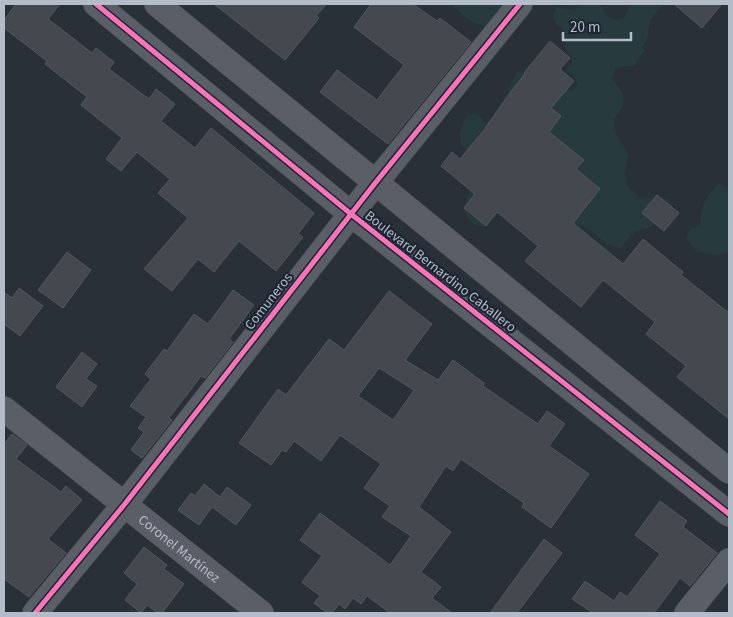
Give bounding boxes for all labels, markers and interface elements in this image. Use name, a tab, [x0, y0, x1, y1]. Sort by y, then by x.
scale bar	[563, 10, 630, 42]
text: 20 m	[570, 17, 600, 38]
street label: Boulevard Bernardino Caballero	[360, 206, 520, 337]
street label: Comuneros	[240, 269, 298, 334]
street label: Coronel Martínez	[134, 510, 224, 588]

